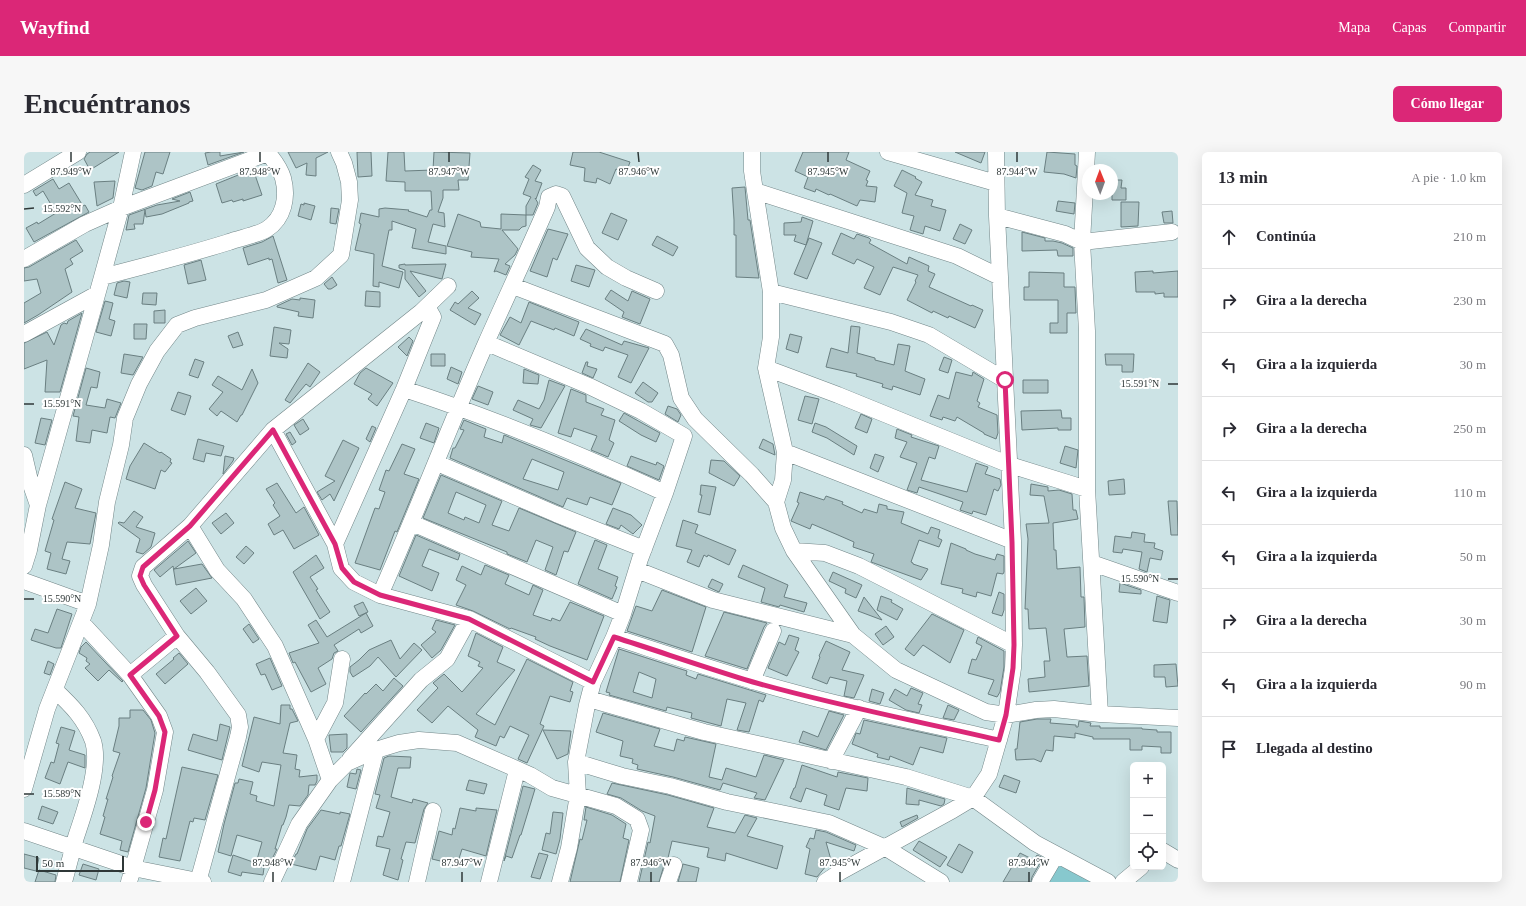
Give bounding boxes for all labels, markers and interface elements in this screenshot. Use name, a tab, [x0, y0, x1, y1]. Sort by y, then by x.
text: Wayfind	[20, 17, 90, 38]
text: Mapa	[1338, 20, 1370, 35]
text: Capas	[1392, 20, 1426, 35]
text: Compartir	[1448, 20, 1506, 35]
button: Cómo llegar	[1393, 86, 1502, 122]
text: Encuéntranos	[24, 88, 190, 119]
north arrow	[1082, 164, 1118, 200]
text: 87.949°W	[51, 166, 92, 177]
text: 87.948°W	[240, 166, 281, 177]
text: 87.947°W	[429, 166, 470, 177]
text: 87.946°W	[619, 166, 660, 177]
text: 87.945°W	[808, 166, 849, 177]
text: 87.944°W	[997, 166, 1038, 177]
text: 13 min	[1218, 168, 1268, 187]
text: A pie · 1.0 km	[1411, 170, 1486, 185]
text: 15.592°N	[43, 203, 81, 214]
icon: ahead	[1218, 226, 1240, 248]
text: Continúa	[1256, 228, 1316, 244]
text: 210 m	[1453, 229, 1486, 244]
icon: right	[1218, 290, 1240, 312]
text: Gira a la derecha	[1256, 292, 1367, 308]
text: 230 m	[1453, 293, 1486, 308]
icon: left	[1218, 354, 1240, 376]
text: Gira a la izquierda	[1256, 356, 1377, 372]
text: 30 m	[1460, 357, 1486, 372]
route start	[996, 371, 1014, 389]
text: 15.591°N	[1121, 378, 1159, 389]
text: 15.591°N	[43, 398, 81, 409]
icon: right	[1218, 418, 1240, 440]
text: Gira a la derecha	[1256, 420, 1367, 436]
text: 250 m	[1453, 421, 1486, 436]
icon: left	[1218, 482, 1240, 504]
text: Gira a la izquierda	[1256, 484, 1377, 500]
text: 110 m	[1454, 485, 1486, 500]
icon: left	[1218, 546, 1240, 568]
text: Gira a la izquierda	[1256, 548, 1377, 564]
text: 50 m	[1460, 549, 1486, 564]
text: 15.590°N	[1121, 573, 1159, 584]
text: 15.590°N	[43, 593, 81, 604]
icon: right	[1218, 610, 1240, 632]
text: Gira a la derecha	[1256, 612, 1367, 628]
text: 30 m	[1460, 613, 1486, 628]
icon: left	[1218, 674, 1240, 696]
text: Gira a la izquierda	[1256, 676, 1377, 692]
text: 90 m	[1460, 677, 1486, 692]
icon: arrive	[1218, 738, 1240, 760]
text: Llegada al destino	[1256, 740, 1373, 756]
map controls	[1130, 762, 1166, 870]
button: +	[1130, 762, 1166, 798]
text: 15.589°N	[43, 788, 81, 799]
button: −	[1130, 798, 1166, 834]
route end	[137, 813, 155, 831]
button: locate	[1130, 834, 1166, 870]
scale bar	[36, 854, 124, 873]
text: 50 m	[42, 857, 64, 869]
text: 87.948°W	[253, 857, 294, 868]
text: 87.947°W	[442, 857, 483, 868]
text: 87.946°W	[631, 857, 672, 868]
text: 87.945°W	[820, 857, 861, 868]
text: 87.944°W	[1009, 857, 1050, 868]

